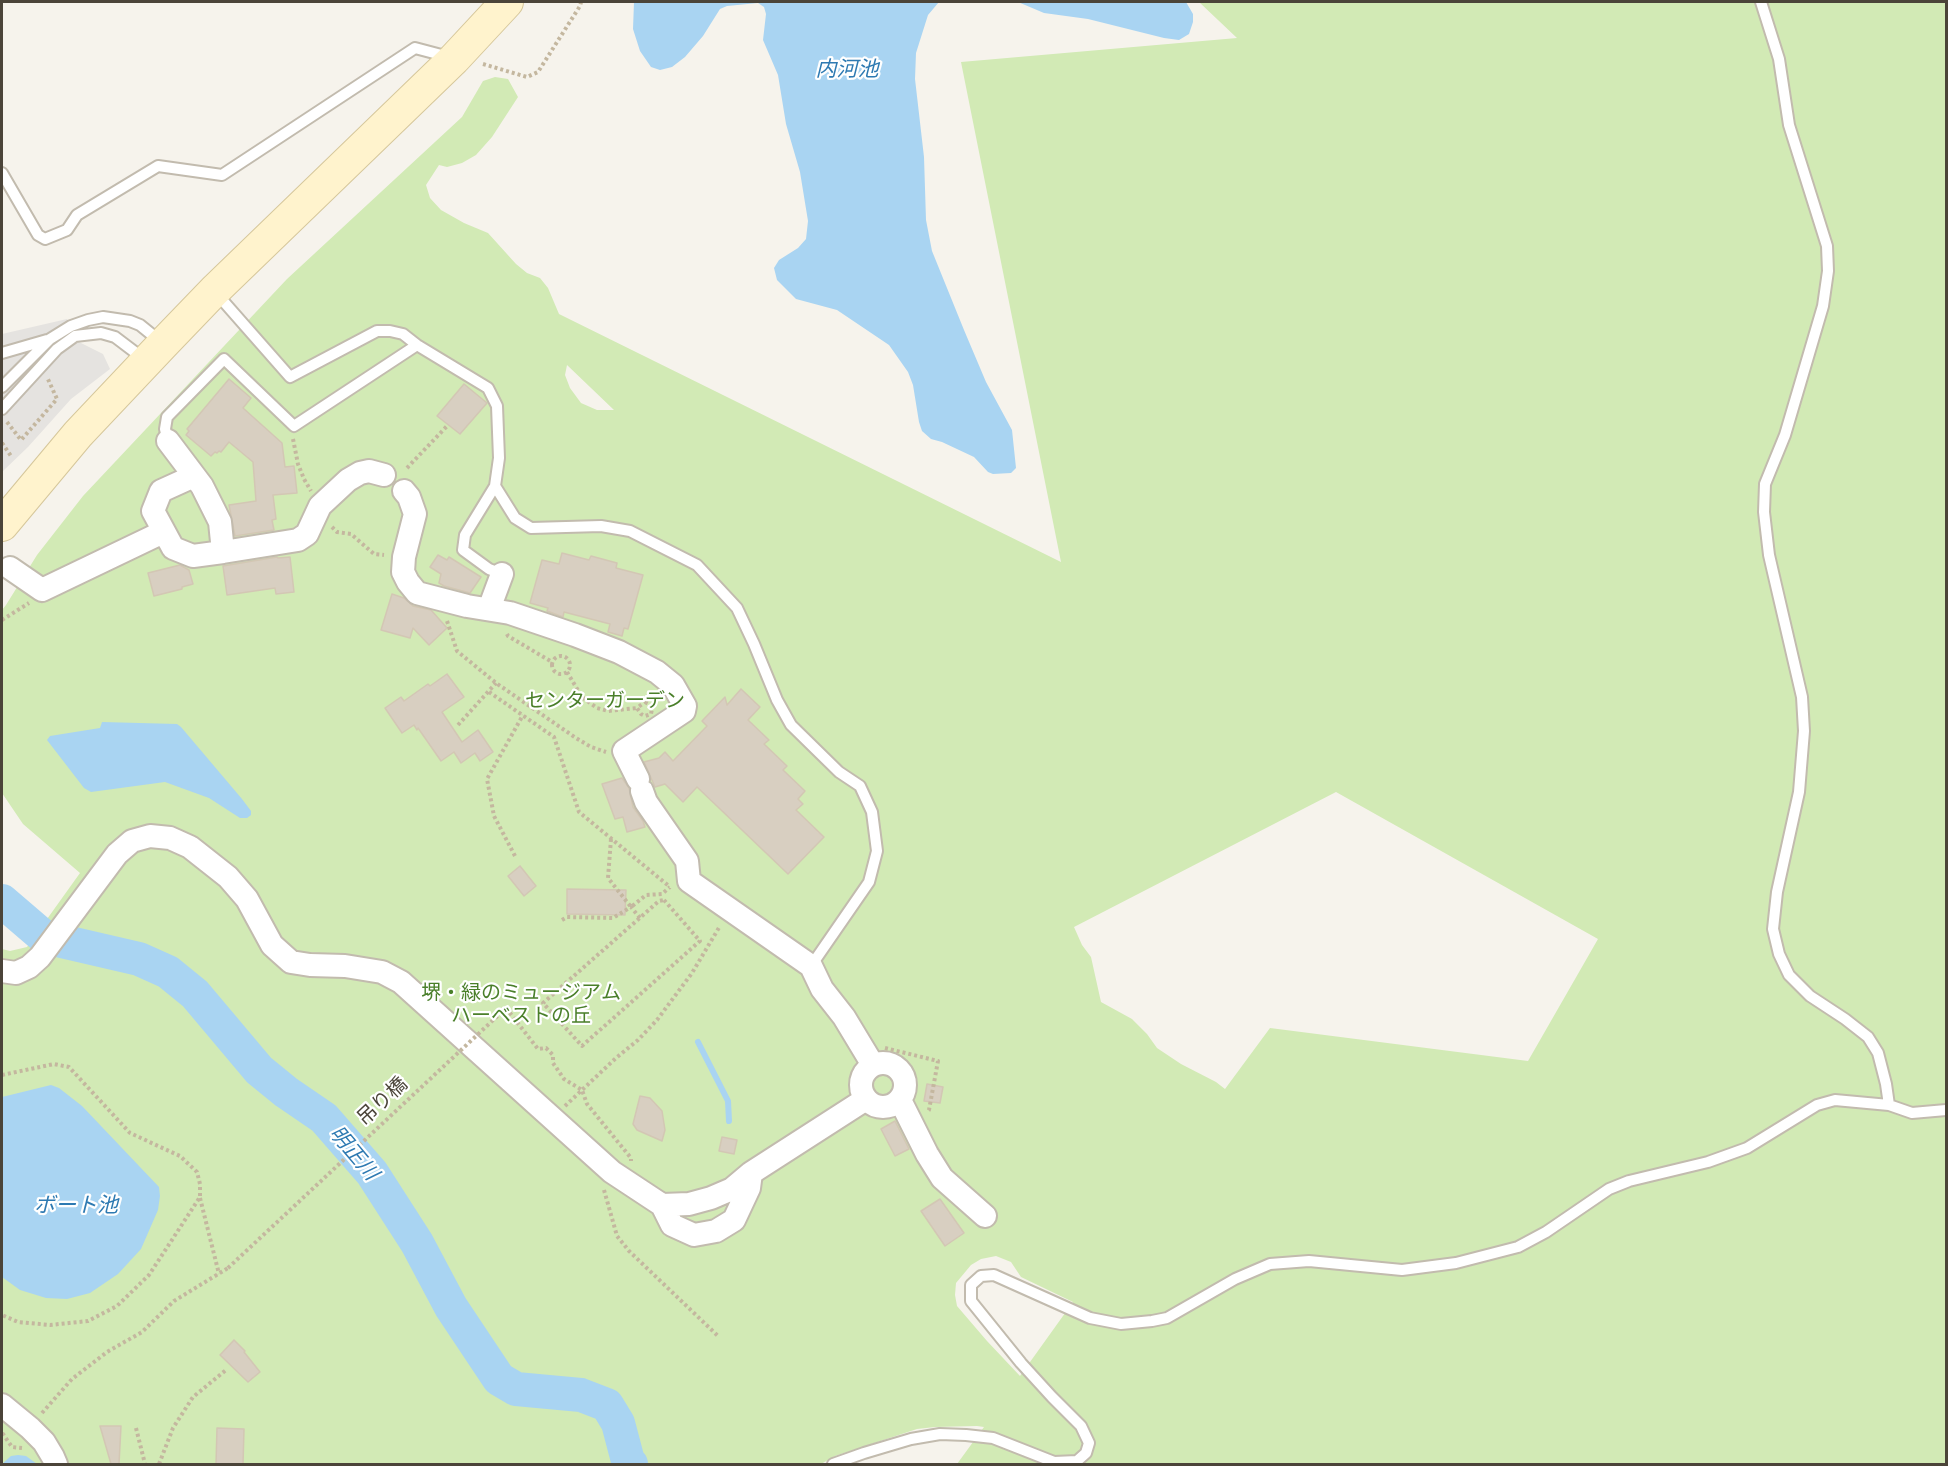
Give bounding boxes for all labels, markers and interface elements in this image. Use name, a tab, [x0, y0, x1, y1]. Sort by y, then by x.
water label: 内河池	[816, 58, 878, 84]
park label: センターガーデン	[525, 690, 685, 714]
park label: 堺・緑のミュージアム ハーベストの丘	[421, 982, 621, 1029]
street label: 吊り橋	[353, 1073, 413, 1131]
water label: 明正川	[323, 1122, 383, 1186]
water label: ボート池	[34, 1194, 118, 1220]

